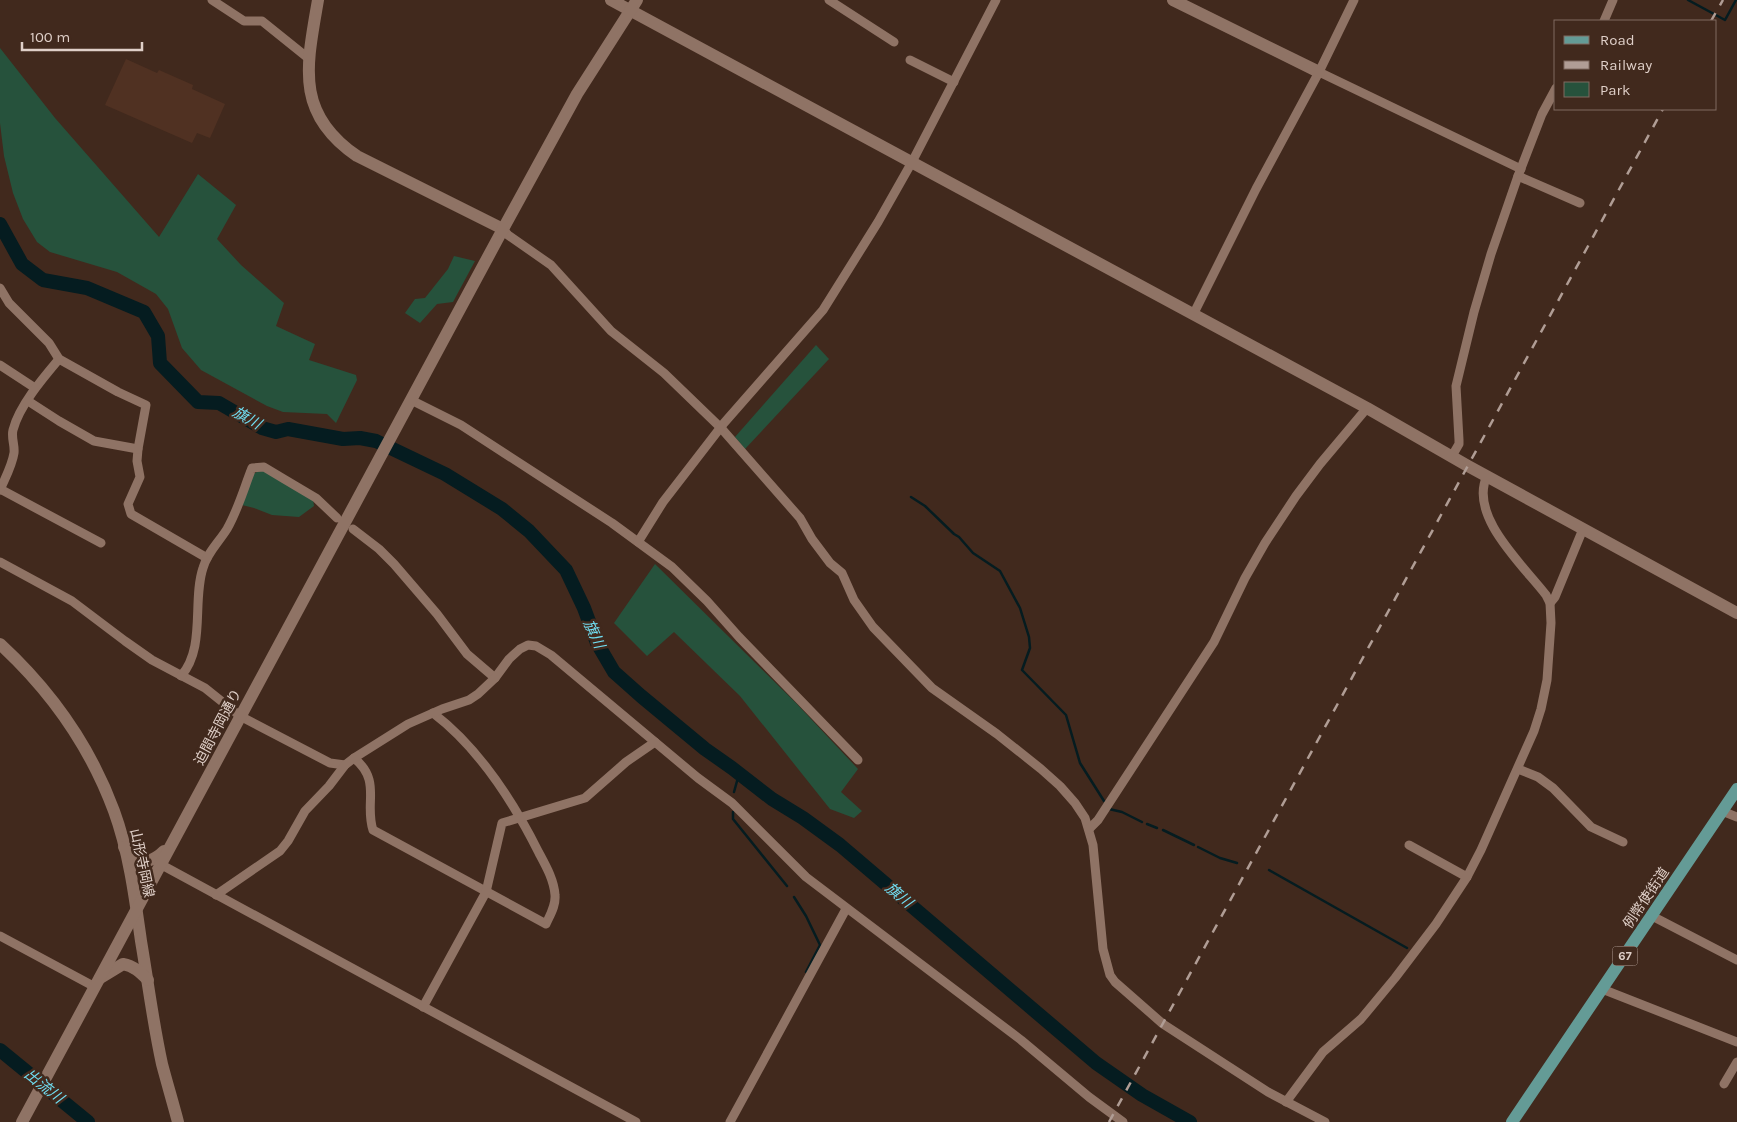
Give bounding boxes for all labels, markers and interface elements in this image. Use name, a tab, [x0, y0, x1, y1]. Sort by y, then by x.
scale bar	[22, 20, 142, 52]
legend	[1554, 20, 1717, 110]
text: 100 m	[30, 28, 70, 46]
text: Road	[1600, 31, 1635, 49]
text: Railway	[1600, 56, 1652, 74]
text: Park	[1600, 81, 1630, 99]
water label: 旗川	[230, 403, 266, 434]
water label: 旗川	[580, 617, 609, 653]
street label: 迫間寺岡通り	[191, 686, 245, 768]
street label: 山形寺岡線	[126, 827, 158, 899]
street label: 例幣使街道	[1619, 864, 1673, 932]
water label: 旗川	[882, 878, 918, 913]
road number: 67	[1612, 946, 1638, 966]
water label: 出流川	[21, 1065, 69, 1108]

